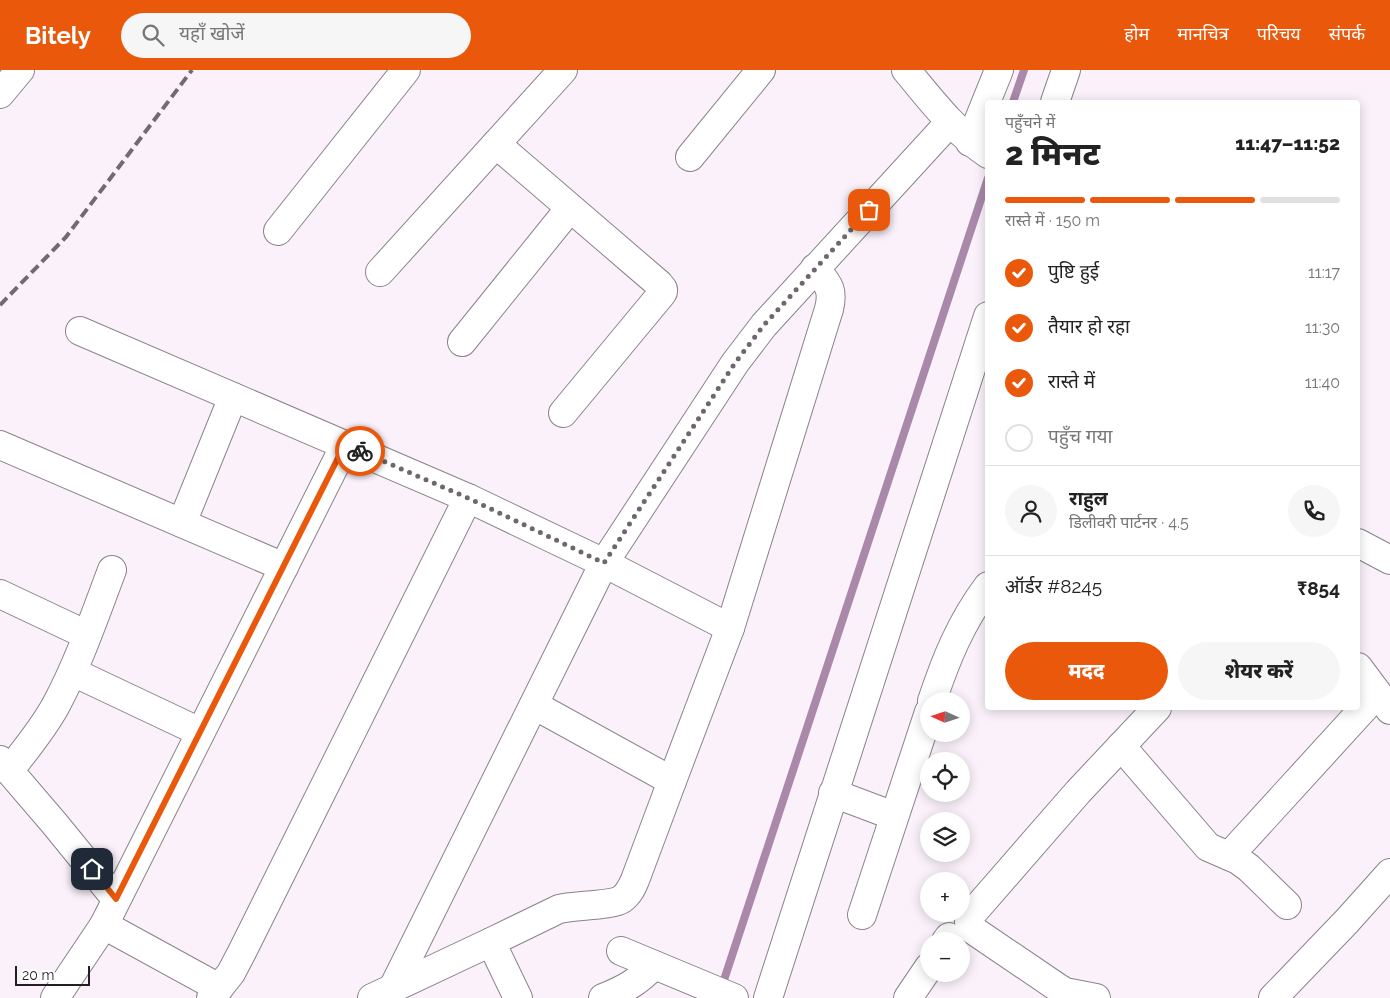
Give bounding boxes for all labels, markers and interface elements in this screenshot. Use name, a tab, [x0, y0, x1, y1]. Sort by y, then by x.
search box	[121, 13, 471, 58]
text: Bitely	[25, 21, 91, 50]
icon: search	[139, 21, 167, 49]
text: यहाँ खोजें	[179, 22, 245, 44]
text: होम	[1124, 23, 1149, 44]
text: मानचित्र	[1177, 23, 1229, 44]
text: परिचय	[1257, 23, 1301, 44]
text: संपर्क	[1329, 23, 1365, 44]
text: पहुँचने में	[1005, 113, 1055, 132]
text: 11:47–11:52	[1235, 132, 1340, 154]
text: 2 मिनट	[1005, 135, 1100, 172]
pin	[848, 189, 890, 231]
icon: bag	[855, 196, 883, 224]
text: रास्ते में · 150 m	[1005, 211, 1100, 230]
icon: check	[1005, 259, 1033, 287]
text: पुष्टि हुई	[1048, 260, 1099, 282]
text: 11:17	[1308, 263, 1340, 282]
icon: check	[1005, 314, 1033, 342]
text: तैयार हो रहा	[1048, 315, 1130, 337]
text: 11:30	[1305, 318, 1340, 337]
icon: check	[1005, 369, 1033, 397]
text: रास्ते में	[1048, 370, 1095, 392]
text: 11:40	[1305, 373, 1340, 392]
text: पहुँच गया	[1048, 425, 1112, 447]
courier	[335, 426, 385, 476]
icon: bike	[346, 437, 374, 465]
button: person	[1005, 485, 1057, 537]
button: phone	[1288, 485, 1340, 537]
text: राहुल	[1069, 487, 1108, 509]
text: डिलीवरी पार्टनर · 4.5	[1069, 513, 1189, 532]
text: ऑर्डर #8245	[1005, 575, 1102, 597]
text: ₹854	[1297, 577, 1340, 599]
button: मदद	[1005, 642, 1168, 700]
button: शेयर करें	[1178, 642, 1340, 700]
north arrow	[920, 692, 970, 742]
map controls	[920, 692, 970, 982]
button: locate	[920, 752, 970, 802]
button: layers	[920, 812, 970, 862]
pin	[71, 848, 113, 890]
icon: home	[78, 855, 106, 883]
button: +	[920, 872, 970, 922]
button: −	[920, 932, 970, 982]
scale bar	[15, 963, 90, 986]
text: 20 m	[22, 967, 54, 983]

